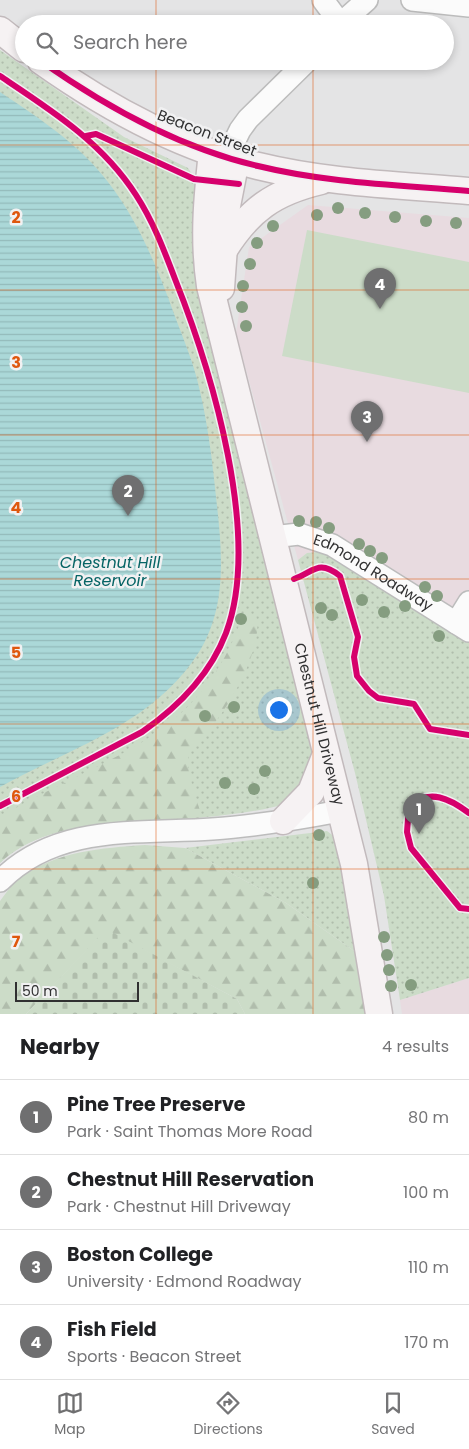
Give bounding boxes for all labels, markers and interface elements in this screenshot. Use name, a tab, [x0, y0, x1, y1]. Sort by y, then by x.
search box	[15, 15, 454, 70]
icon: search	[33, 29, 61, 57]
text: Search here	[73, 29, 187, 56]
street label: Beacon Street	[154, 104, 260, 161]
text: 2	[11, 206, 21, 229]
pin: 4	[364, 268, 396, 309]
text: 3	[11, 351, 21, 374]
pin: 3	[351, 401, 383, 442]
pin: 2	[112, 475, 144, 516]
text: 4	[11, 496, 22, 519]
street label: Edmond Roadway	[311, 528, 438, 616]
water label: Chestnut Hill Reservoir	[60, 551, 160, 592]
text: 5	[11, 641, 21, 664]
street label: Chestnut Hill Driveway	[289, 641, 350, 808]
your location	[266, 697, 292, 723]
text: 6	[11, 785, 21, 808]
pin: 1	[403, 793, 435, 834]
text: 7	[12, 930, 21, 953]
scale bar	[15, 979, 139, 1002]
text: 50 m	[22, 981, 58, 1001]
text: Nearby	[20, 1032, 100, 1061]
text: 4 results	[382, 1035, 449, 1058]
text: Pine Tree Preserve	[67, 1091, 246, 1118]
text: 1	[33, 1106, 39, 1129]
text: 80 m	[408, 1106, 449, 1129]
text: Park · Saint Thomas More Road	[67, 1120, 313, 1143]
text: Chestnut Hill Reservation	[67, 1166, 314, 1193]
text: 2	[31, 1181, 41, 1204]
text: 100 m	[403, 1181, 449, 1204]
text: Park · Chestnut Hill Driveway	[67, 1195, 291, 1218]
text: Boston College	[67, 1241, 213, 1268]
text: 3	[31, 1256, 41, 1279]
text: 110 m	[408, 1256, 449, 1279]
text: University · Edmond Roadway	[67, 1270, 302, 1293]
text: Fish Field	[67, 1316, 157, 1343]
text: 4	[31, 1331, 41, 1354]
text: 170 m	[404, 1331, 449, 1354]
text: Sports · Beacon Street	[67, 1345, 241, 1368]
tab: Map	[54, 1389, 85, 1440]
tab: Directions	[193, 1389, 263, 1440]
tab: Saved	[371, 1389, 415, 1440]

